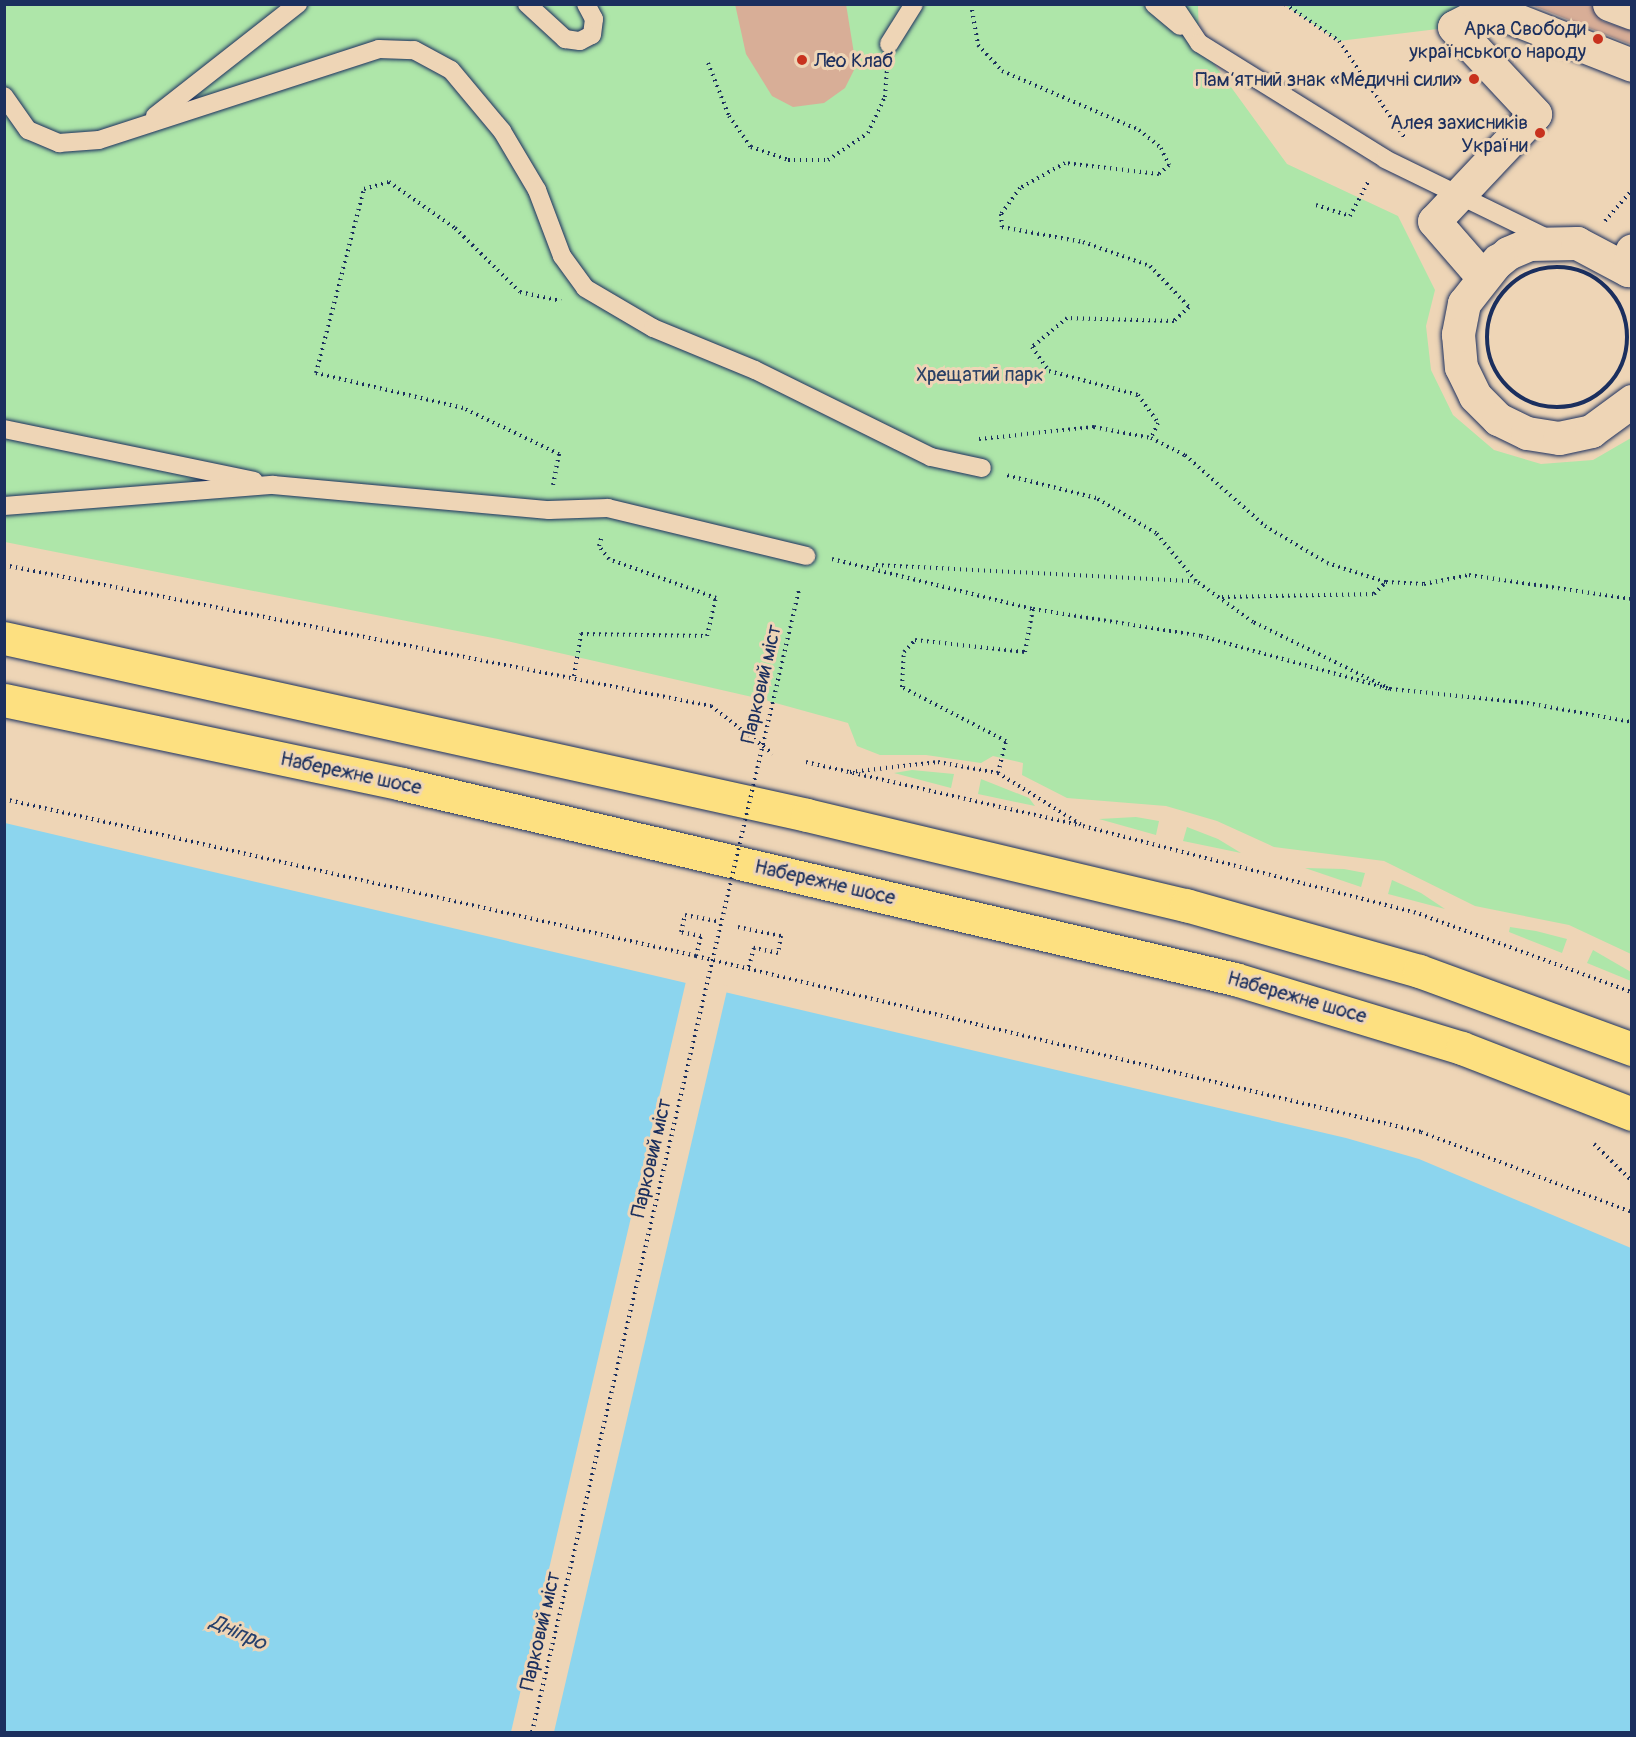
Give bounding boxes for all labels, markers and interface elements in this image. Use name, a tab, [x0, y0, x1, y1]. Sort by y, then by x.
place label: Арка Свободи українського народу	[1409, 16, 1586, 63]
marker: Арка Свободи українського народу	[1591, 32, 1605, 46]
place label: Лео Клаб	[814, 48, 893, 72]
marker: Лео Клаб	[795, 53, 809, 67]
place label: Памʼятний знак «Медичні сили»	[1195, 67, 1462, 91]
marker: Памʼятний знак «Медичні сили»	[1467, 72, 1481, 86]
place label: Алея захисників України	[1390, 110, 1528, 157]
marker: Алея захисників України	[1533, 126, 1547, 140]
park label: Хрещатий парк	[916, 362, 1044, 386]
street label: Парковий міст	[736, 622, 786, 746]
street label: Набережне шосе	[278, 746, 424, 800]
street label: Набережне шосе	[752, 854, 898, 910]
street label: Набережне шосе	[1225, 966, 1369, 1028]
street label: Парковий міст	[626, 1096, 676, 1220]
street label: Парковий міст	[515, 1569, 565, 1693]
water label: Дніпро	[206, 1610, 270, 1656]

